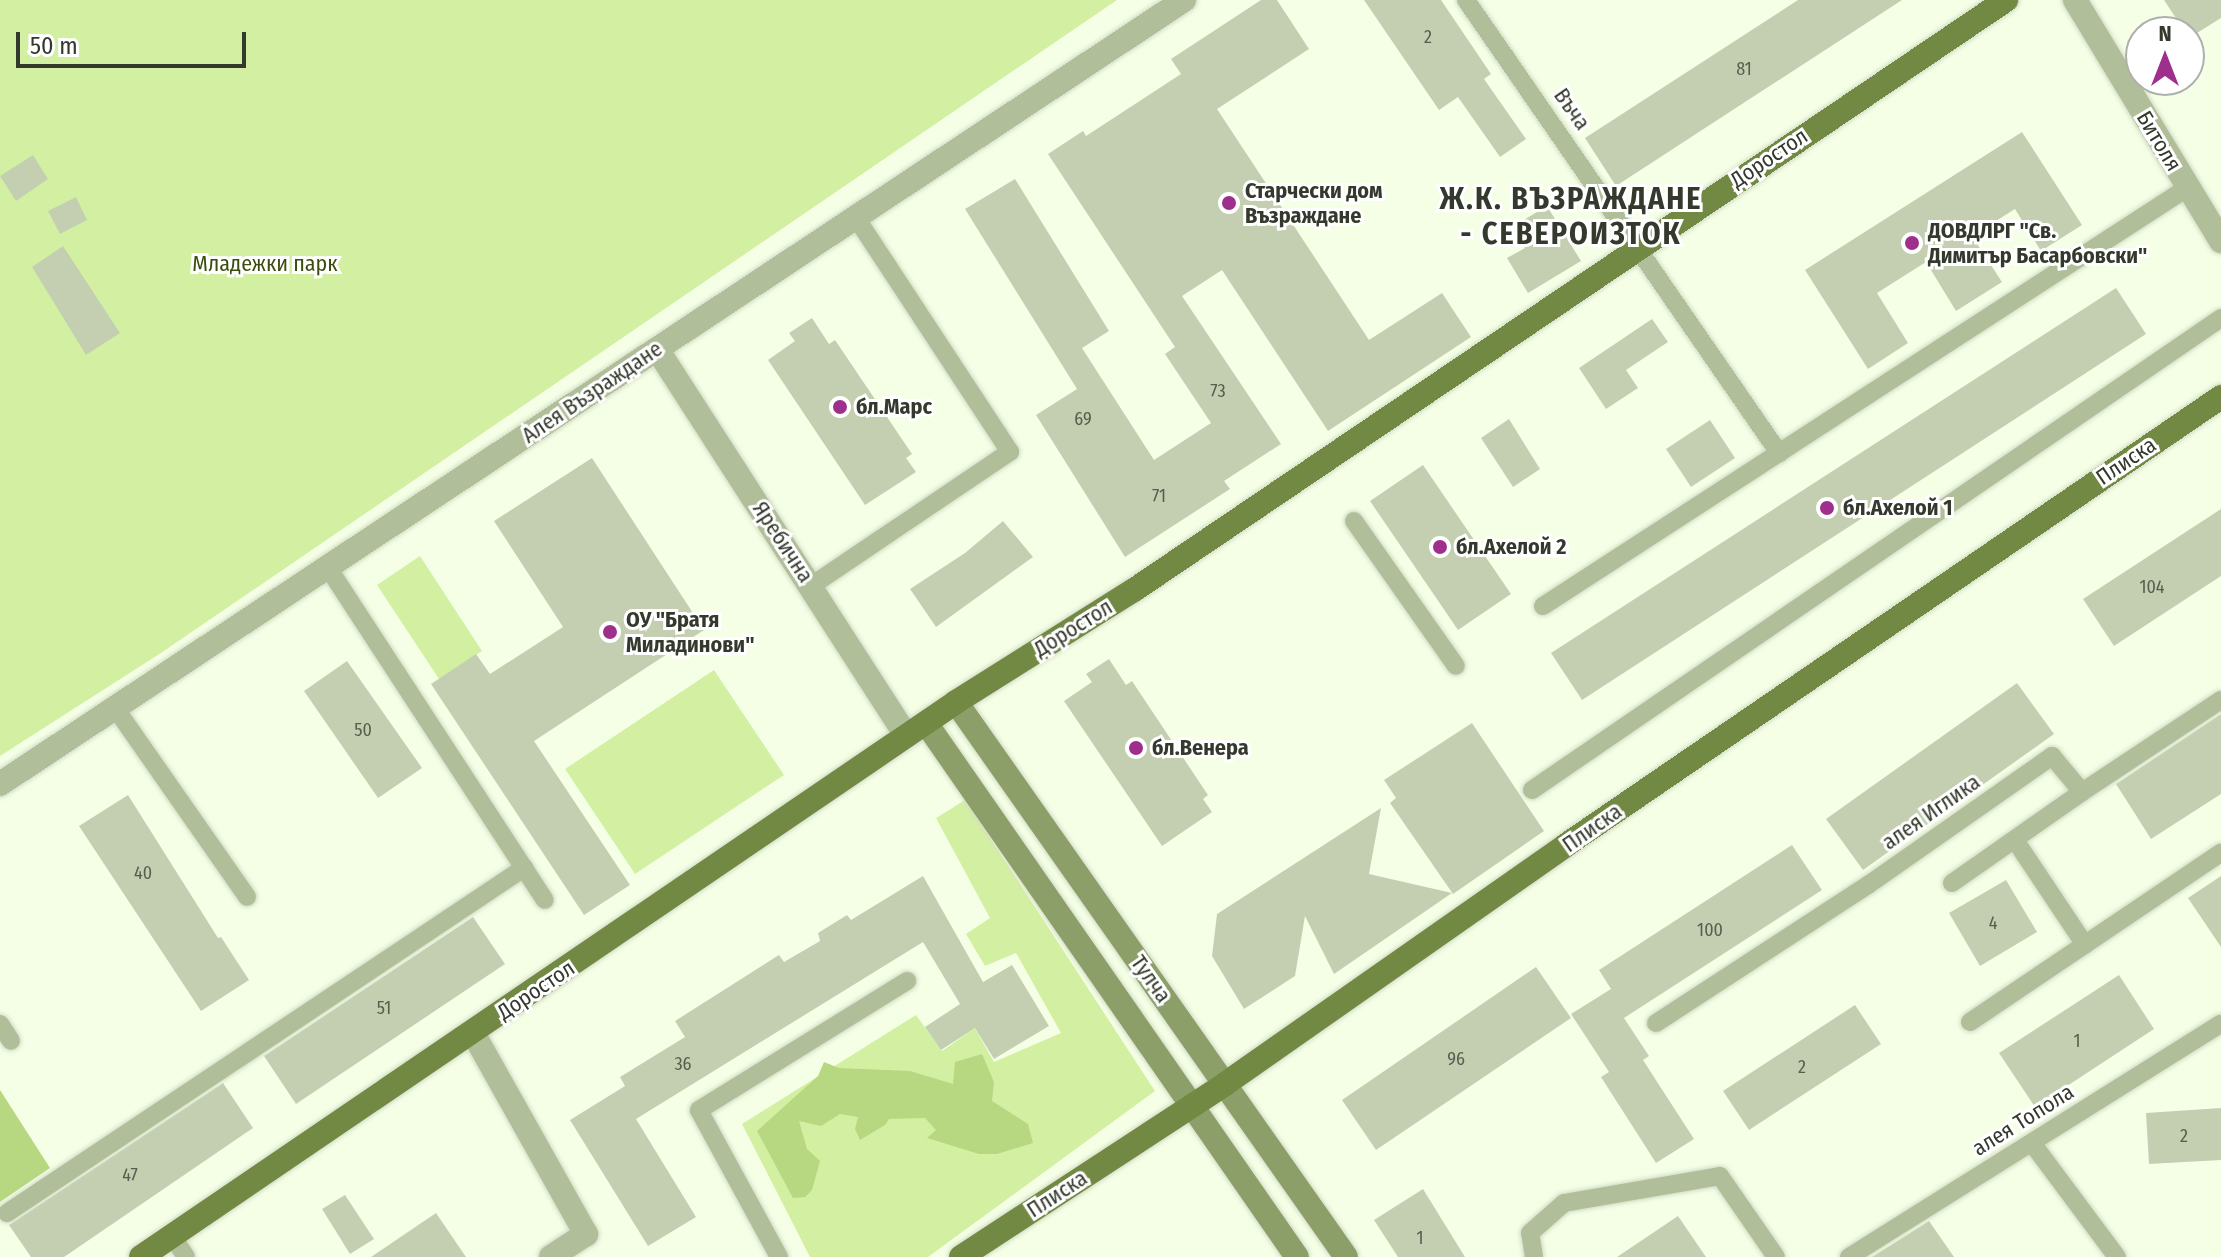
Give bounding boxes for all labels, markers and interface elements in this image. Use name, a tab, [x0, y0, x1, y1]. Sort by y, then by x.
scale bar	[20, 16, 250, 66]
north arrow	[2125, 16, 2205, 96]
text: N	[2158, 20, 2172, 47]
house number: 2	[1424, 26, 1432, 48]
text: 50 m	[30, 32, 78, 60]
house number: 81	[1736, 58, 1752, 80]
street label: Въча	[1548, 83, 1596, 135]
street label: Битоля	[2131, 106, 2187, 176]
street label: Доростол	[1725, 123, 1813, 193]
place label: Старчески дом Възраждане	[1245, 177, 1383, 228]
district label: Ж.К. ВЪЗРАЖДАНЕ - СЕВЕРОИЗТОК	[1439, 181, 1703, 252]
marker: Старчески дом Възраждане	[1220, 194, 1238, 212]
place label: ДОВДЛРГ "Св. Димитър Басарбовски"	[1928, 217, 2147, 268]
marker: ДОВДЛРГ "Св. Димитър Басарбовски"	[1903, 234, 1921, 252]
park label: Младежки парк	[192, 251, 338, 277]
street label: Алея Възраждане	[517, 335, 667, 449]
house number: 73	[1210, 380, 1226, 402]
place label: бл.Марс	[856, 394, 932, 420]
marker: бл.Марс	[831, 398, 849, 416]
house number: 69	[1074, 408, 1092, 430]
street label: Плиска	[2091, 431, 2161, 491]
house number: 71	[1152, 485, 1166, 507]
place label: бл.Ахелой 1	[1843, 495, 1952, 521]
street label: Яребична	[747, 497, 819, 587]
marker: бл.Ахелой 1	[1818, 499, 1836, 517]
place label: бл.Ахелой 2	[1456, 534, 1566, 560]
marker: бл.Ахелой 2	[1431, 538, 1449, 556]
house number: 104	[2139, 576, 2165, 598]
street label: Доростол	[1029, 594, 1117, 662]
place label: ОУ "Братя Миладинови"	[626, 606, 754, 658]
marker: ОУ "Братя Миладинови"	[601, 623, 619, 641]
house number: 50	[354, 719, 372, 741]
place label: бл.Венера	[1152, 735, 1249, 761]
marker: бл.Венера	[1127, 739, 1145, 757]
street label: алея Иглика	[1877, 769, 1985, 855]
street label: Плиска	[1557, 798, 1627, 858]
house number: 40	[134, 862, 152, 884]
house number: 4	[1989, 912, 1997, 934]
house number: 100	[1697, 919, 1723, 941]
street label: Тулча	[1125, 950, 1177, 1008]
street label: Доростол	[492, 955, 580, 1025]
house number: 51	[377, 997, 391, 1019]
house number: 1	[2073, 1030, 2081, 1052]
house number: 96	[1447, 1048, 1465, 1070]
house number: 36	[674, 1053, 692, 1075]
house number: 2	[1798, 1056, 1806, 1078]
street label: алея Топола	[1967, 1078, 2079, 1162]
house number: 2	[2180, 1125, 2188, 1147]
house number: 47	[122, 1164, 138, 1186]
street label: Плиска	[1022, 1165, 1092, 1223]
house number: 1	[1416, 1227, 1424, 1249]

